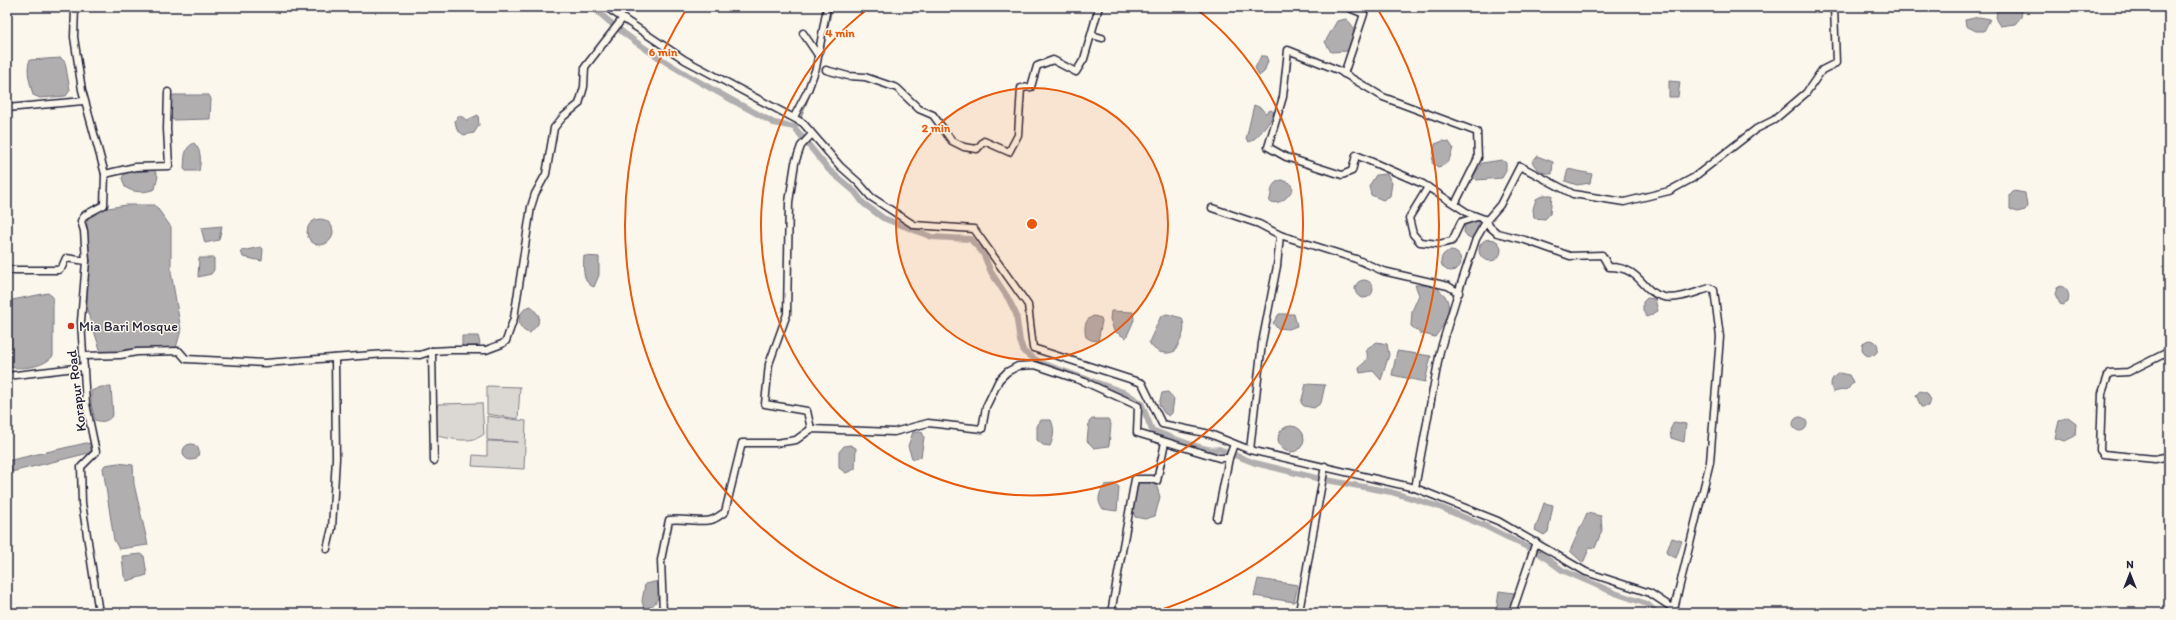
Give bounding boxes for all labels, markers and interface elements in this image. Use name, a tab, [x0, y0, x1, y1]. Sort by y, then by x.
text: 4 min	[825, 26, 855, 40]
text: 6 min	[649, 45, 678, 59]
text: 2 min	[922, 121, 951, 135]
centre of rings	[1025, 217, 1039, 231]
place label: Mia Bari Mosque	[79, 318, 178, 335]
marker: Mia Bari Mosque	[66, 321, 76, 331]
street label: Korapur Road	[63, 349, 90, 433]
north arrow	[2110, 554, 2150, 594]
text: N	[2126, 558, 2134, 571]

